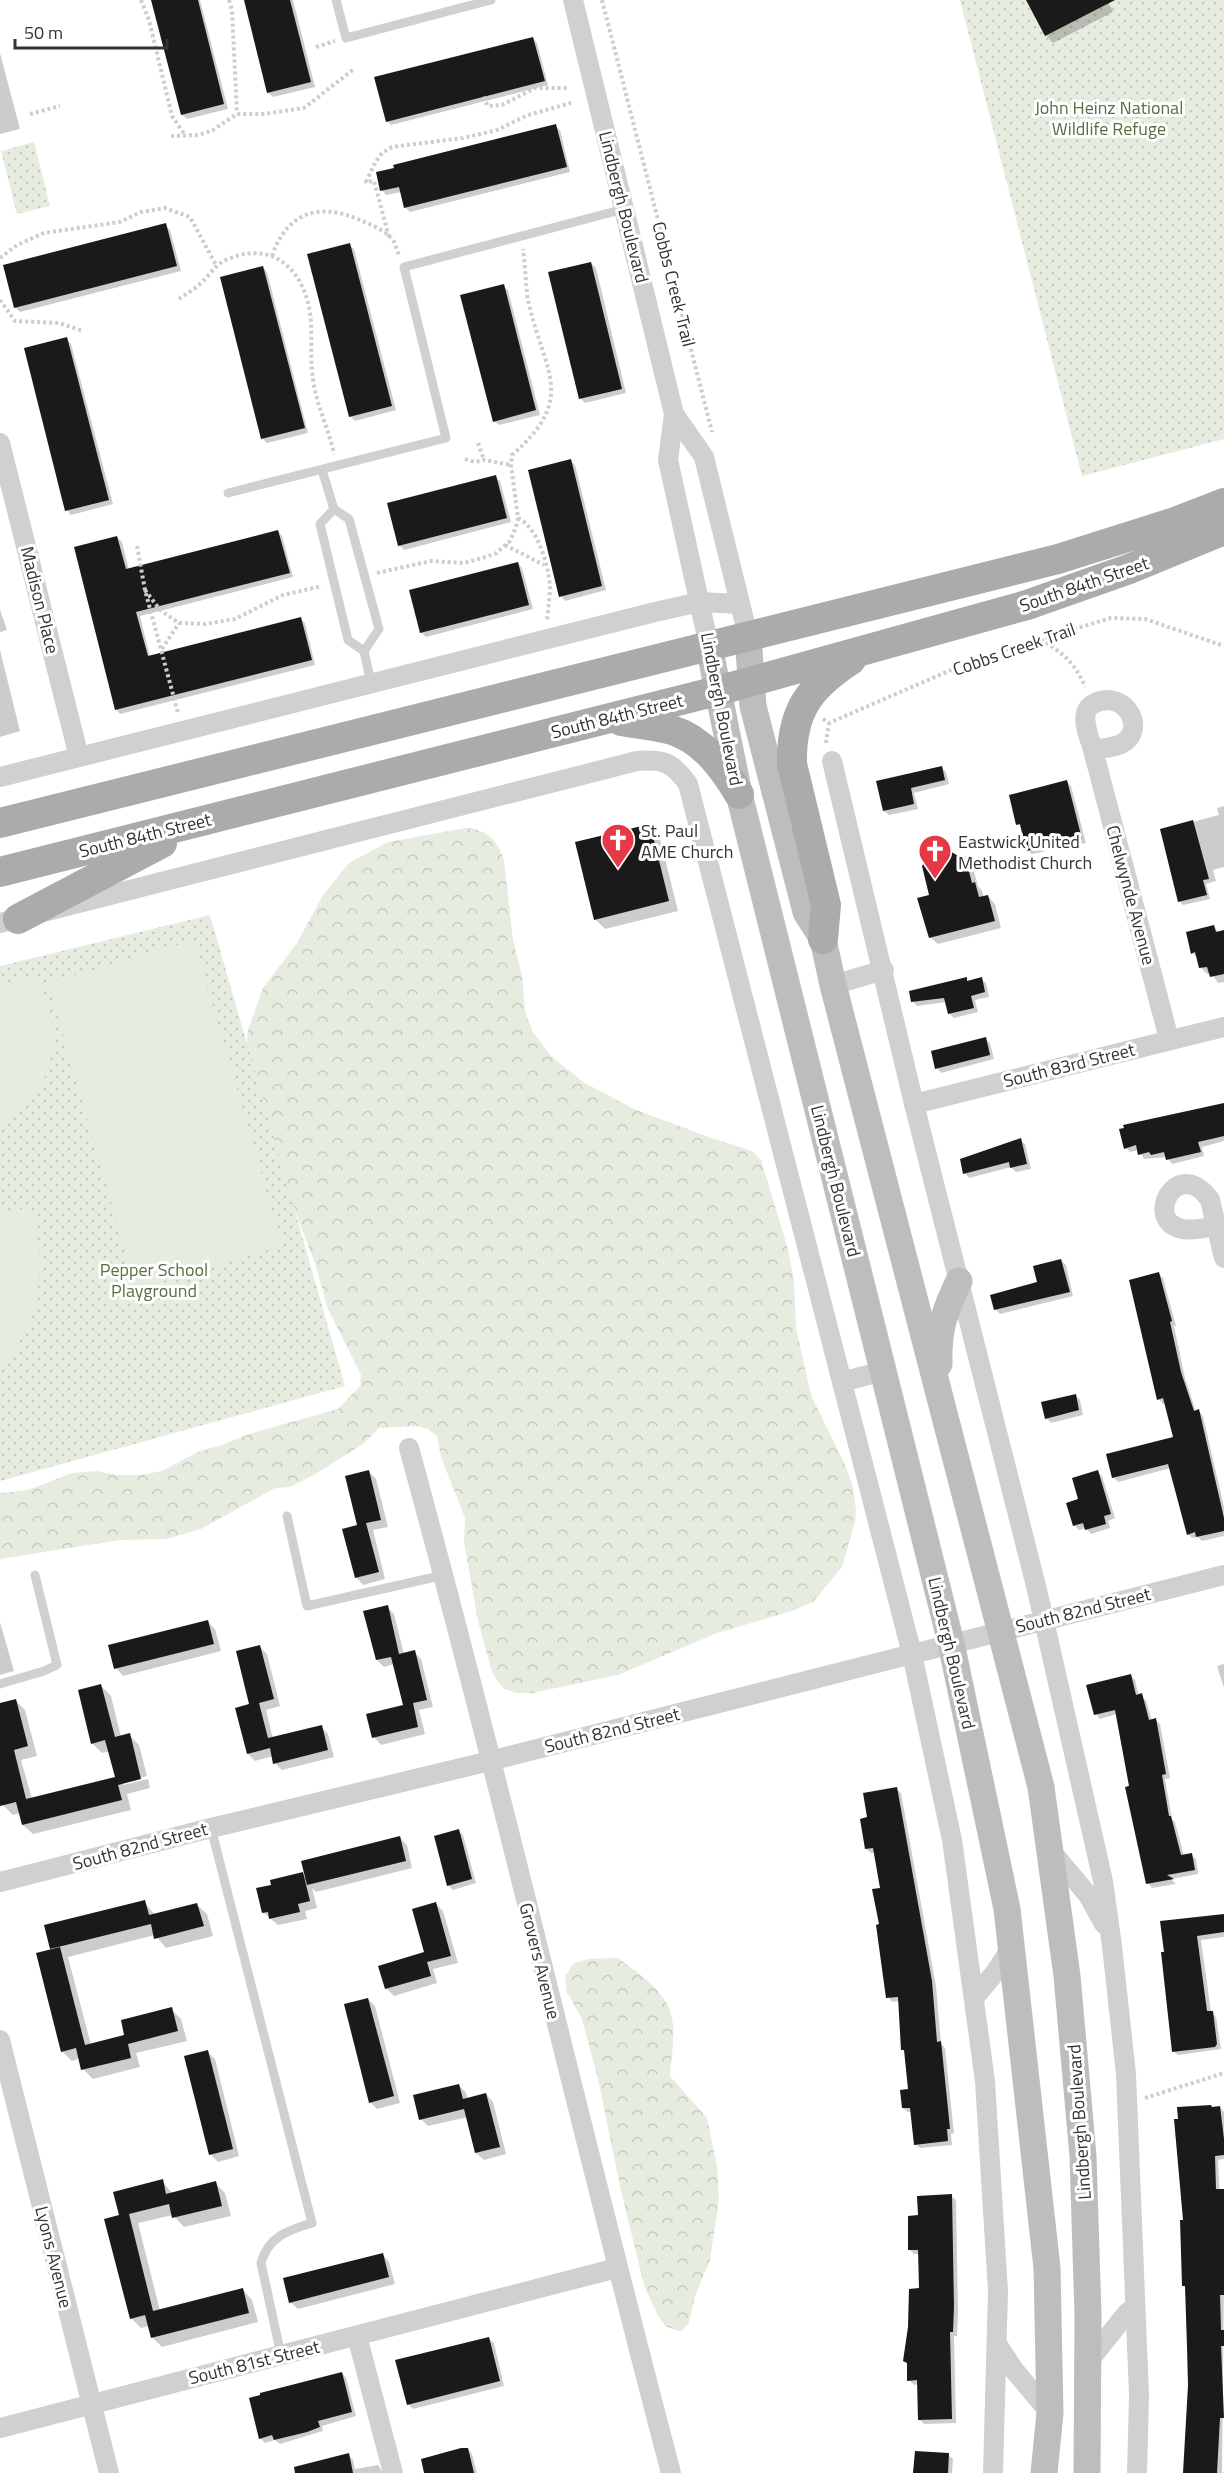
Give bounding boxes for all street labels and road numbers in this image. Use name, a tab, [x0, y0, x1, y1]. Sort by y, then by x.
street label: Lindbergh Boulevard	[592, 128, 656, 286]
street label: Cobbs Creek Trail	[645, 219, 703, 349]
street label: Madison Place	[14, 543, 66, 657]
street label: South 84th Street	[1016, 549, 1153, 619]
street label: Cobbs Creek Trail	[949, 615, 1079, 683]
street label: Lindbergh Boulevard	[694, 630, 750, 788]
street label: South 84th Street	[548, 686, 687, 745]
street label: South 84th Street	[76, 805, 215, 864]
street label: Chelwynde Avenue	[1099, 822, 1163, 968]
street label: South 83rd Street	[1000, 1035, 1138, 1094]
street label: Lindbergh Boulevard	[804, 1102, 868, 1260]
street label: Lindbergh Boulevard	[921, 1574, 983, 1732]
street label: South 82nd Street	[1013, 1580, 1154, 1640]
street label: South 82nd Street	[542, 1700, 683, 1760]
street label: South 82nd Street	[70, 1815, 211, 1877]
street label: Grovers Avenue	[513, 1900, 567, 2022]
street label: Lindbergh Boulevard	[1060, 2043, 1098, 2201]
street label: Lyons Avenue	[28, 2203, 80, 2311]
street label: South 81st Street	[186, 2333, 323, 2391]

